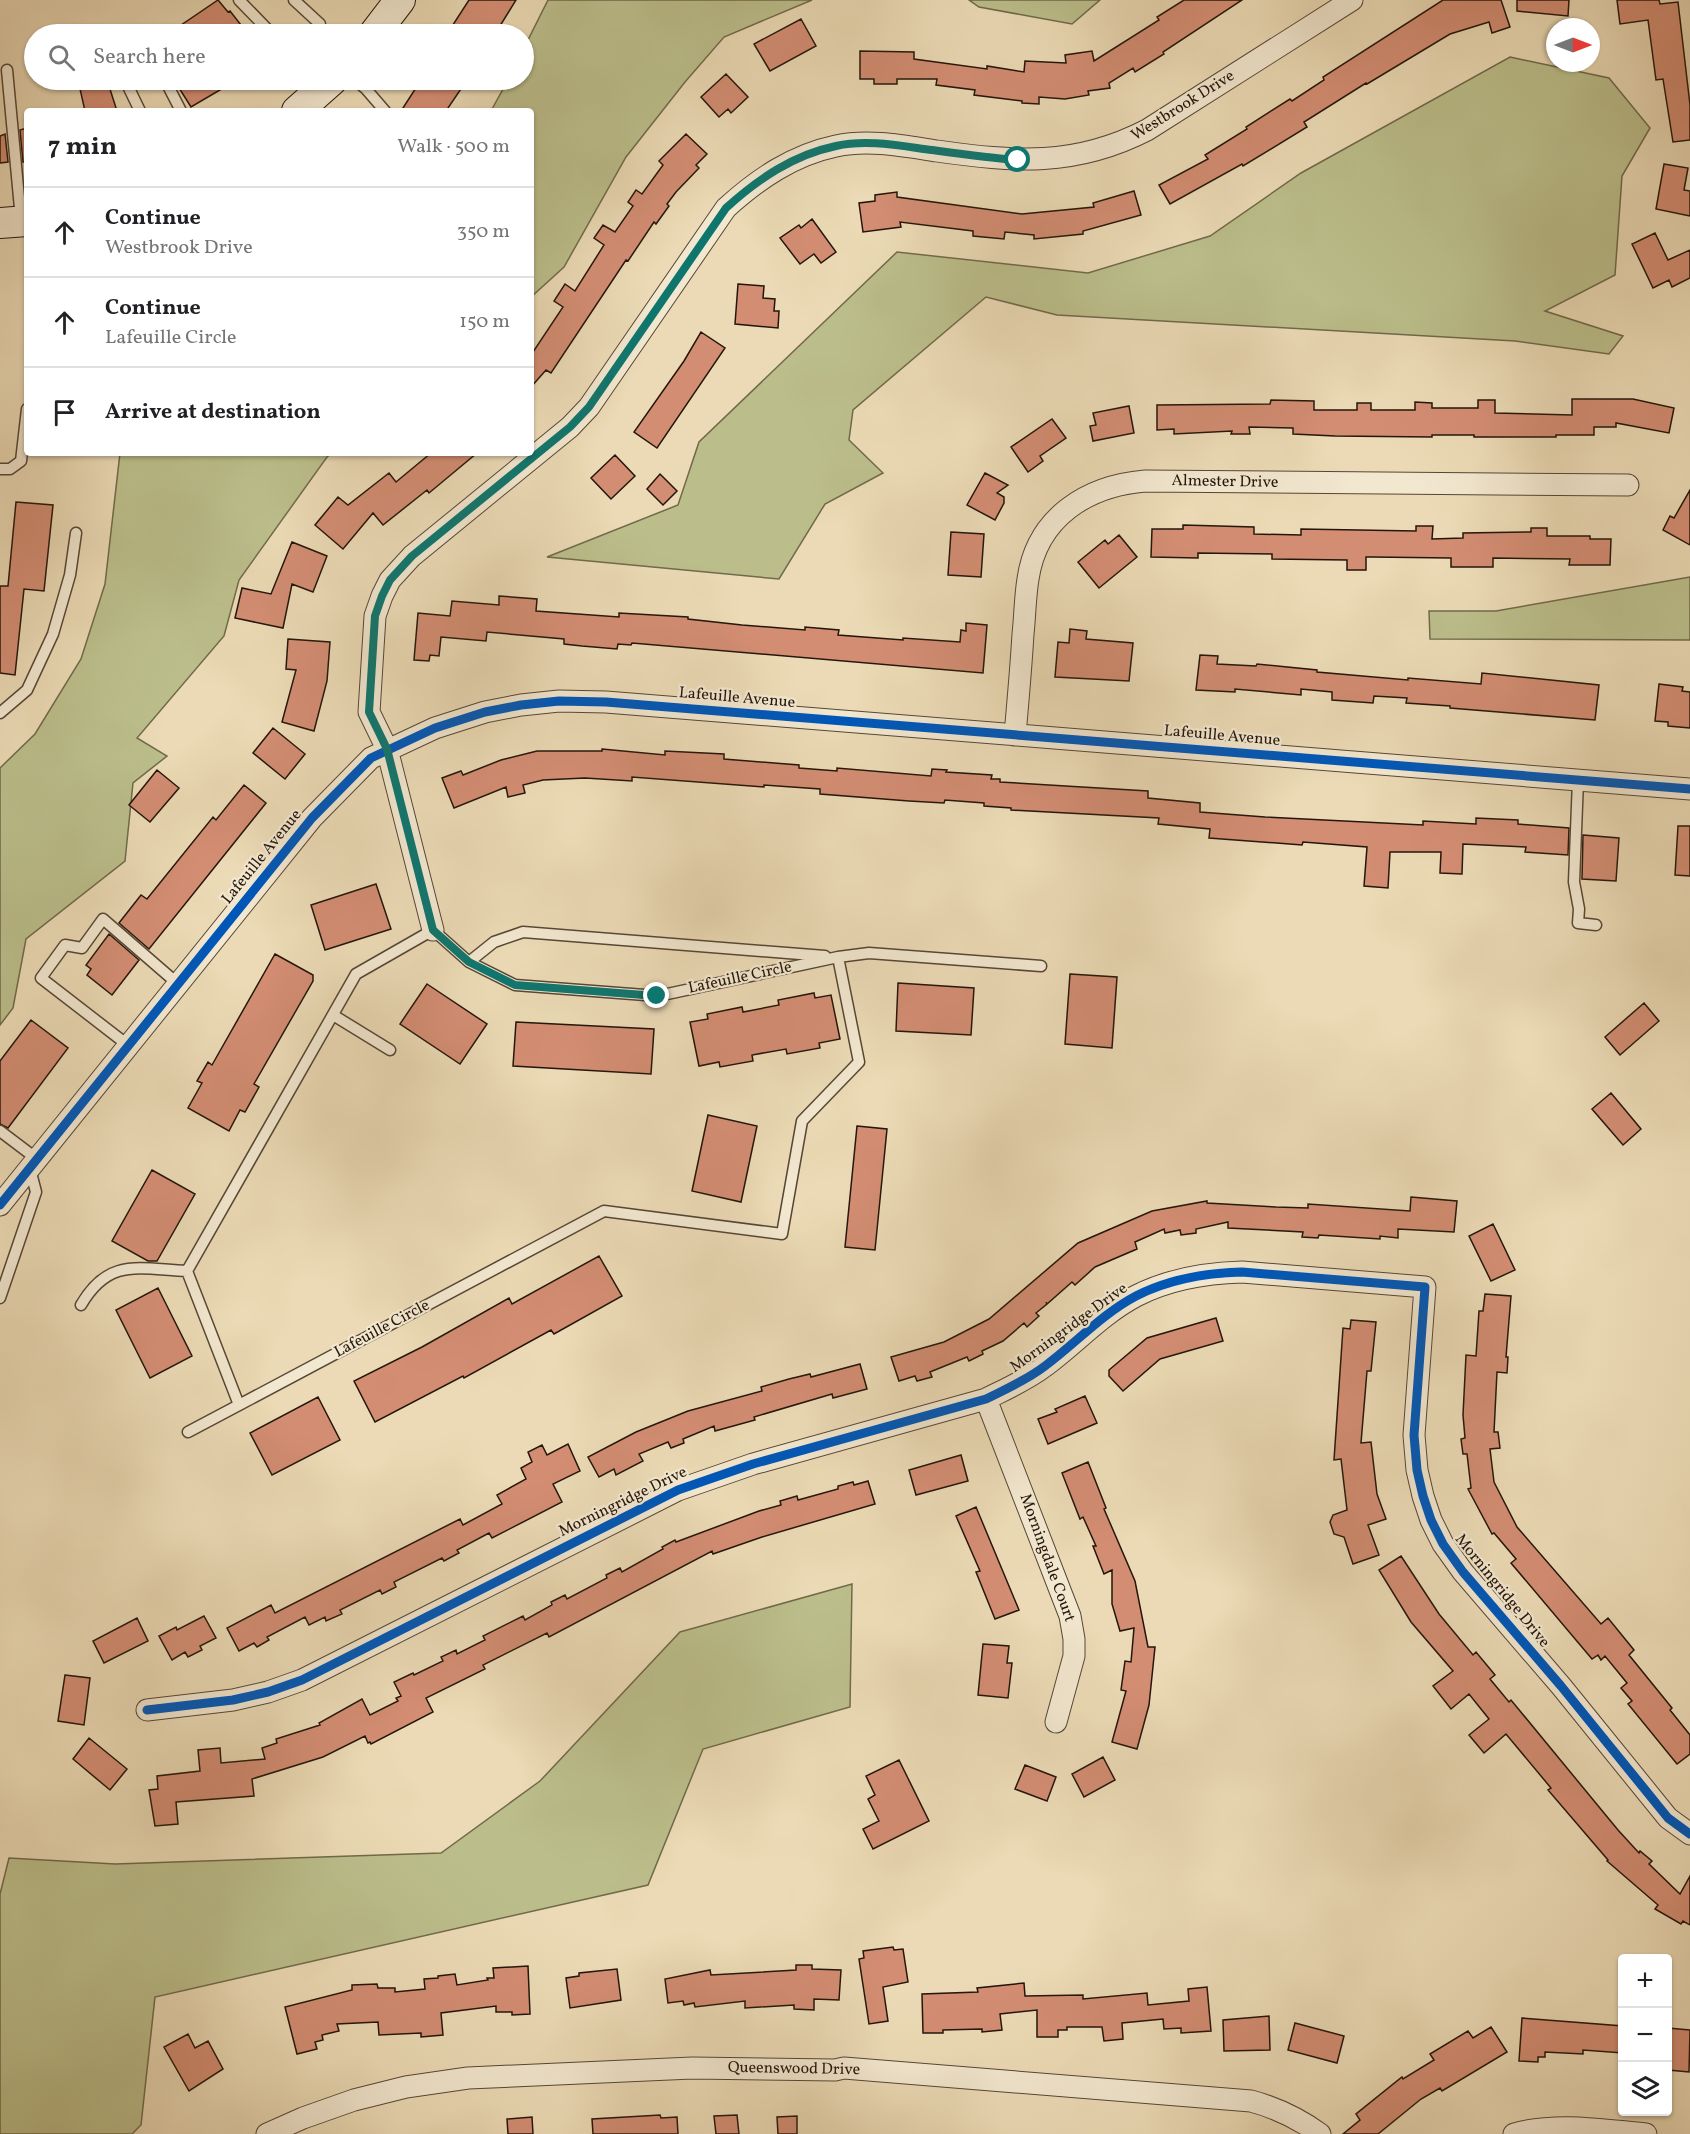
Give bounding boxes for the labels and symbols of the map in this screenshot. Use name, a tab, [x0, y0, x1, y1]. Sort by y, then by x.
north arrow	[1546, 18, 1600, 72]
street label: Westbrook Drive	[1127, 65, 1239, 147]
route start	[1004, 146, 1030, 172]
street label: Almester Drive	[1171, 470, 1279, 494]
street label: Lafeuille Avenue	[678, 682, 796, 714]
street label: Lafeuille Avenue	[1163, 720, 1281, 752]
street label: Lafeuille Avenue	[217, 805, 307, 909]
street label: Lafeuille Circle	[686, 956, 794, 1000]
route end	[643, 982, 669, 1008]
street label: Morningridge Drive	[1006, 1278, 1132, 1378]
street label: Lafeuille Circle	[330, 1295, 434, 1363]
street label: Morningridge Drive	[555, 1461, 691, 1543]
street label: Morningdale Court	[1014, 1491, 1081, 1625]
street label: Morningridge Drive	[1449, 1529, 1555, 1653]
street label: Queenswood Drive	[728, 2057, 860, 2081]

